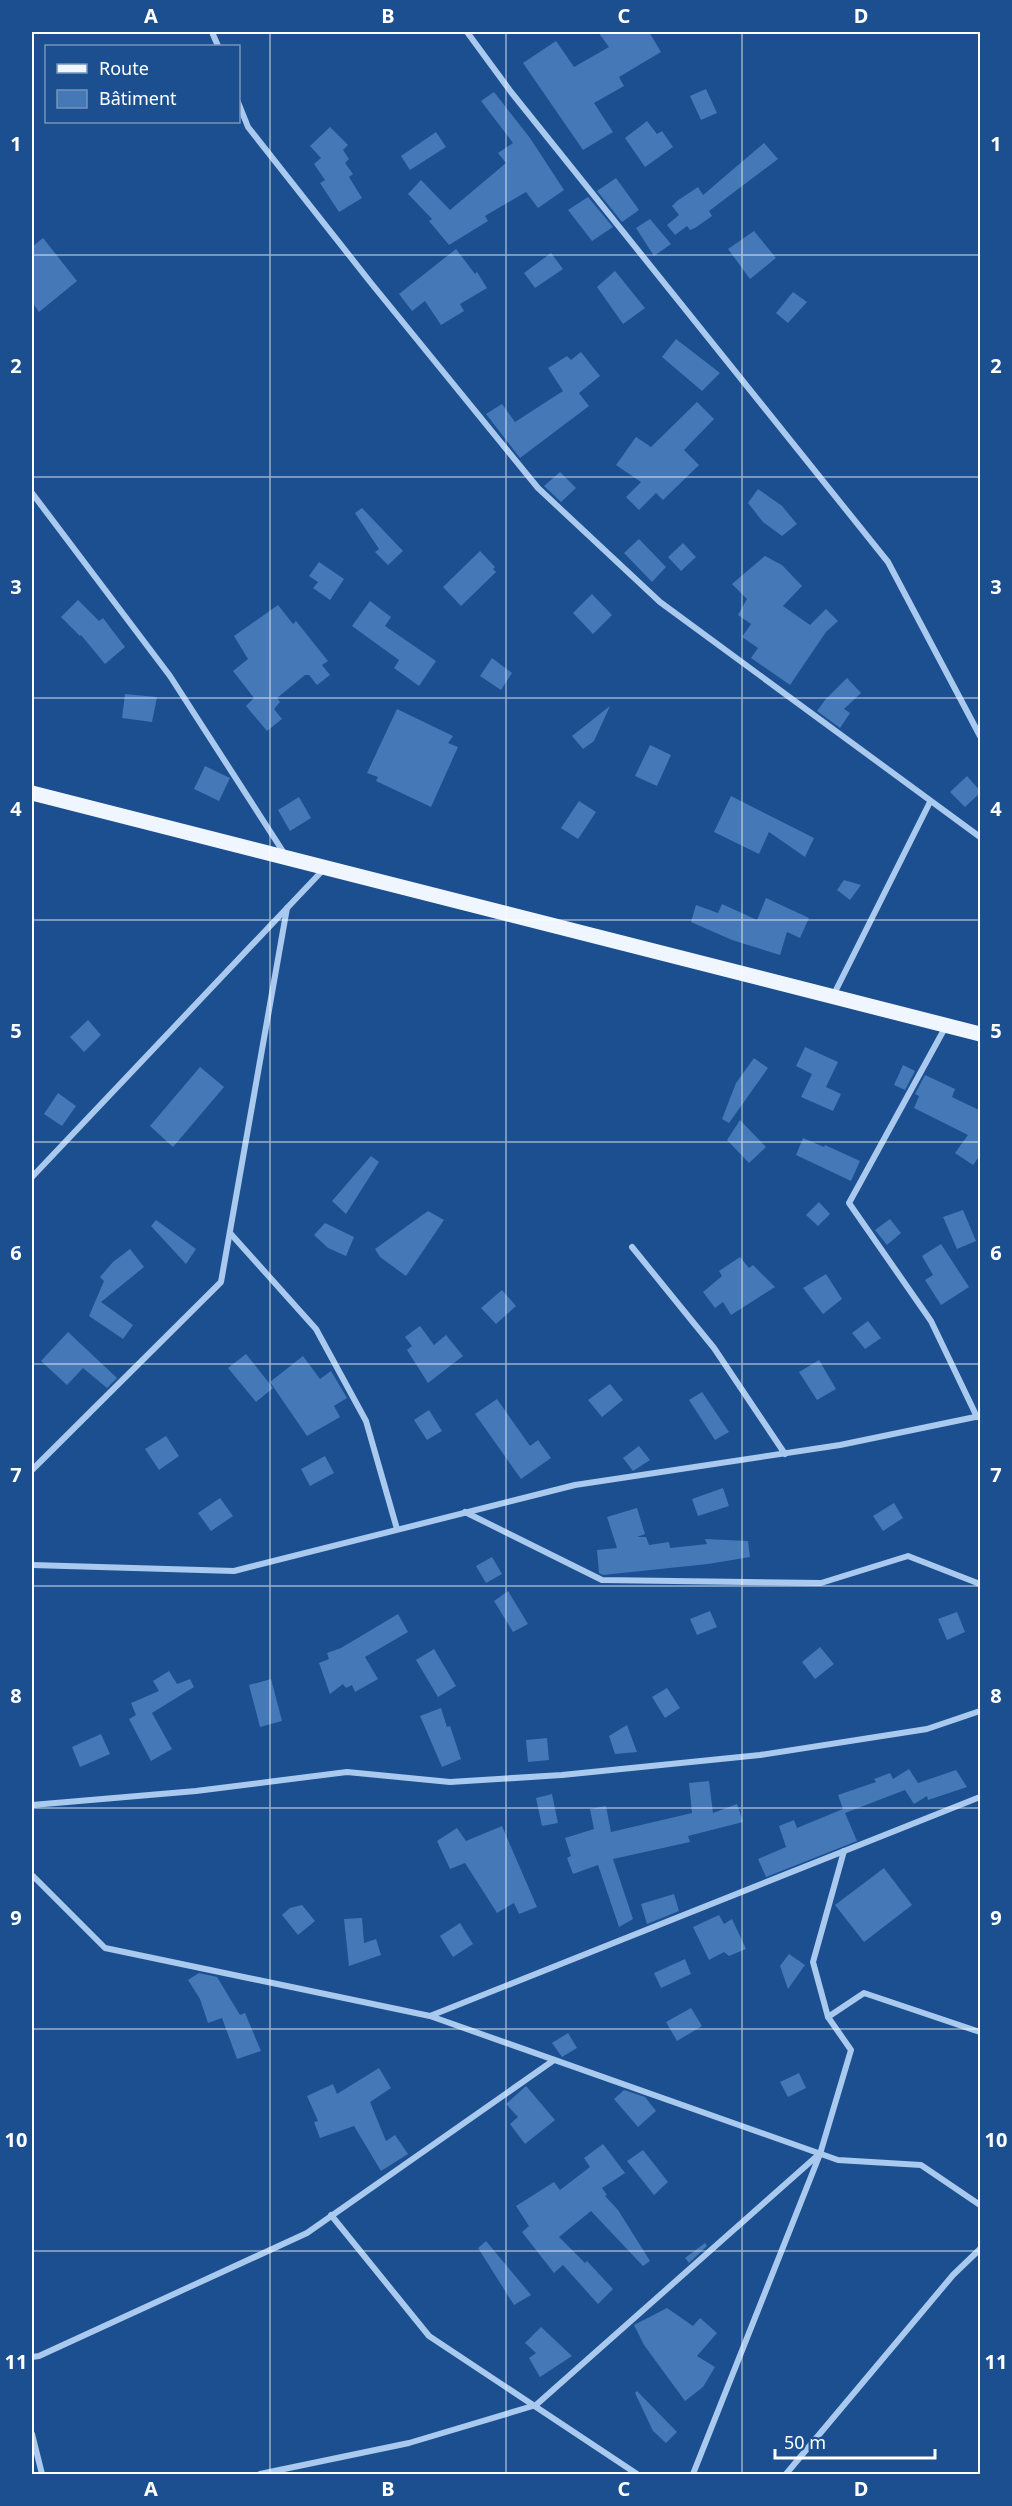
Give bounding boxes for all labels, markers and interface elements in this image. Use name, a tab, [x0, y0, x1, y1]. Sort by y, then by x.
text: A	[144, 2, 158, 29]
text: B	[381, 2, 395, 29]
text: C	[618, 2, 631, 29]
text: D	[854, 2, 868, 29]
legend	[45, 45, 240, 123]
text: Route	[99, 56, 149, 80]
text: Bâtiment	[99, 86, 177, 110]
text: 1	[10, 130, 22, 157]
text: 1	[990, 130, 1002, 157]
text: 2	[10, 352, 22, 379]
text: 2	[990, 352, 1002, 379]
text: 3	[10, 573, 22, 600]
text: 3	[990, 573, 1002, 600]
text: 4	[10, 795, 22, 822]
text: 4	[990, 795, 1002, 822]
text: 5	[10, 1017, 22, 1044]
text: 5	[990, 1017, 1002, 1044]
text: 6	[10, 1239, 22, 1266]
text: 6	[990, 1239, 1002, 1266]
text: 7	[10, 1461, 22, 1488]
text: 7	[990, 1461, 1002, 1488]
text: 8	[10, 1682, 22, 1709]
text: 8	[990, 1682, 1002, 1709]
text: 9	[10, 1904, 22, 1931]
text: 9	[990, 1904, 1002, 1931]
text: 10	[5, 2126, 27, 2153]
text: 10	[985, 2126, 1007, 2153]
text: 11	[5, 2348, 27, 2375]
text: 11	[985, 2348, 1007, 2375]
scale bar	[775, 2422, 936, 2460]
text: 50 m	[784, 2430, 826, 2454]
text: A	[144, 2475, 158, 2502]
text: B	[381, 2475, 395, 2502]
text: C	[618, 2475, 631, 2502]
text: D	[854, 2475, 868, 2502]

